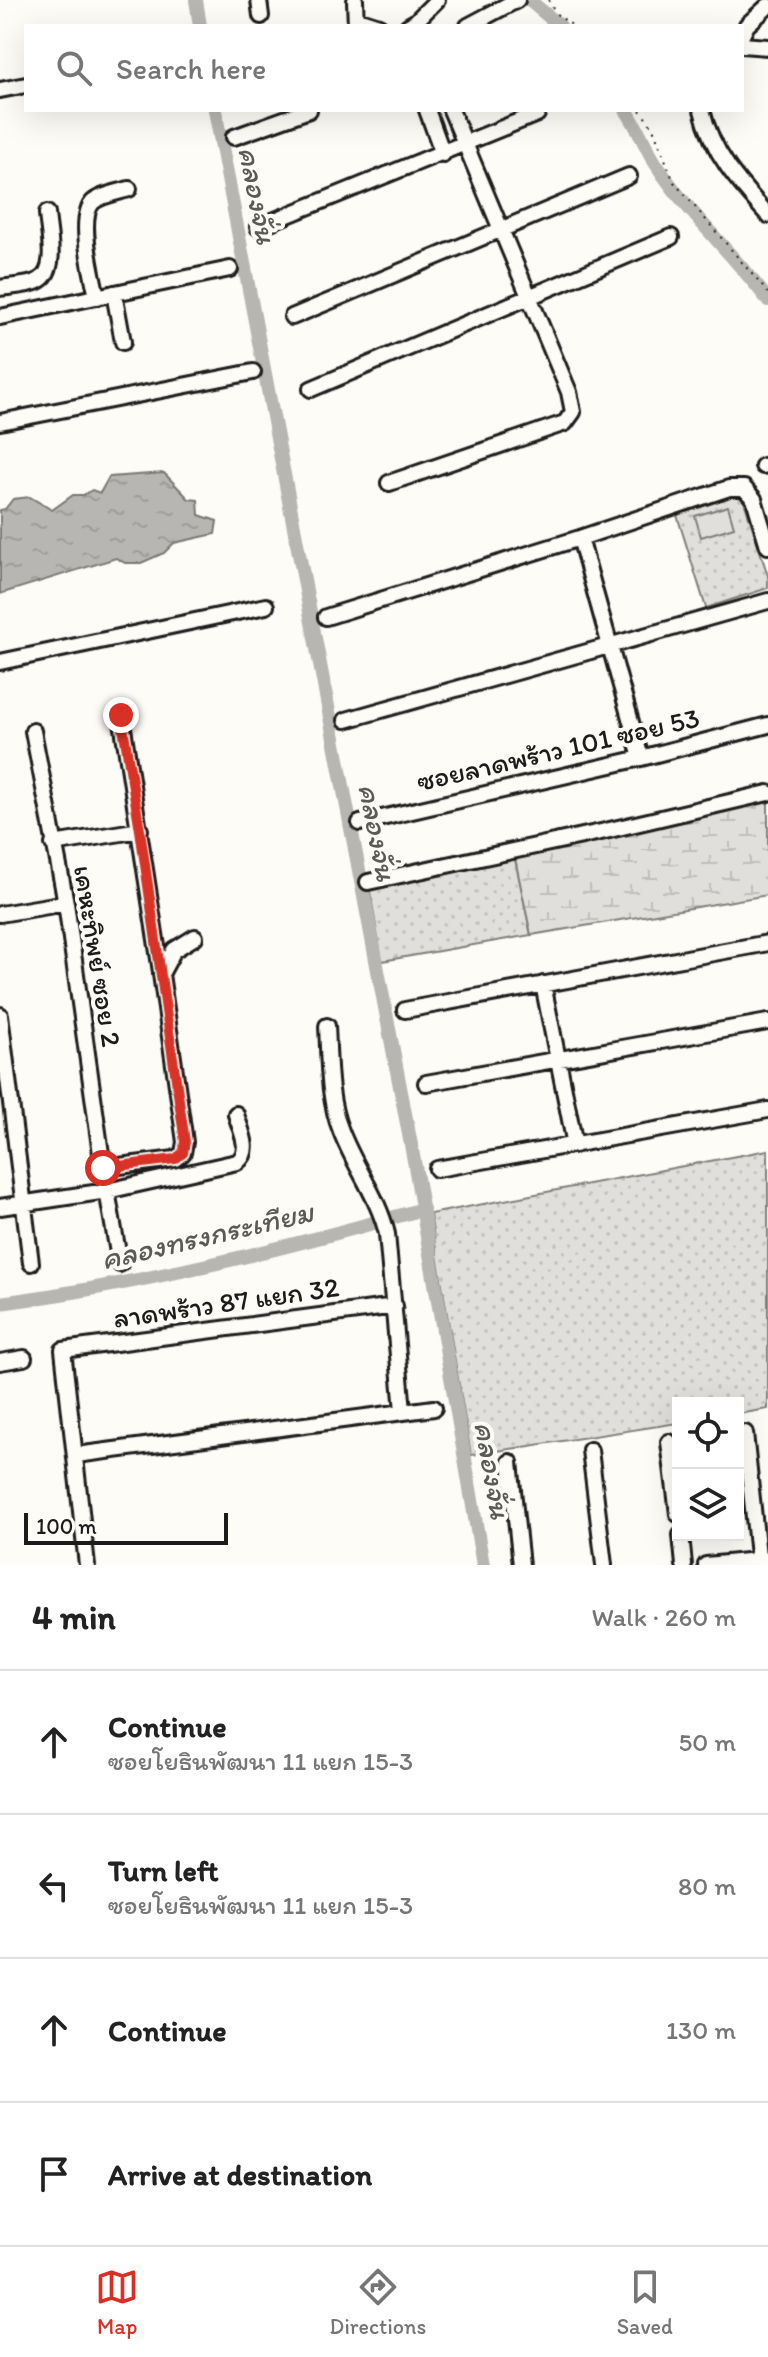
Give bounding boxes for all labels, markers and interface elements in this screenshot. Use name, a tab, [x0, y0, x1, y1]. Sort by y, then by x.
search box	[24, 24, 744, 112]
icon: search	[52, 46, 96, 90]
text: Search here	[116, 50, 266, 87]
water label: คลองจั่น	[230, 143, 286, 248]
route end	[103, 697, 139, 733]
street label: ซอยลาดพร้าว 101 ซอย 53	[413, 700, 703, 798]
water label: คลองจั่น	[350, 780, 406, 885]
street label: เคหะทิพย์ ซอย 2	[67, 863, 129, 1049]
route start	[85, 1150, 121, 1186]
water label: คลองทรงกระเทียม	[97, 1192, 318, 1277]
street label: ลาดพร้าว 87 แยก 32	[111, 1269, 341, 1335]
map controls	[672, 1397, 744, 1541]
button: locate	[672, 1397, 744, 1469]
water label: คลองจั่น	[466, 1419, 520, 1522]
button: layers	[672, 1469, 744, 1541]
scale bar	[24, 1509, 228, 1545]
text: 100 m	[36, 1513, 97, 1540]
text: 4 min	[32, 1597, 116, 1638]
text: Walk · 260 m	[591, 1601, 736, 1633]
text: Continue	[108, 1708, 227, 1745]
icon: ahead	[32, 1720, 76, 1764]
text: 50 m	[679, 1726, 736, 1758]
text: ซอยโยธินพัฒนา 11 แยก 15-3	[108, 1745, 413, 1777]
text: Turn left	[108, 1852, 219, 1889]
icon: left	[32, 1864, 76, 1908]
text: 80 m	[678, 1870, 736, 1902]
text: ซอยโยธินพัฒนา 11 แยก 15-3	[108, 1889, 413, 1921]
icon: ahead	[32, 2008, 76, 2052]
text: Continue	[108, 2012, 227, 2049]
text: 130 m	[666, 2014, 736, 2046]
icon: arrive	[32, 2152, 76, 2196]
text: Arrive at destination	[108, 2156, 372, 2193]
tab: Map	[95, 2265, 139, 2340]
tab: Directions	[330, 2265, 426, 2340]
tab: Saved	[617, 2265, 673, 2340]

